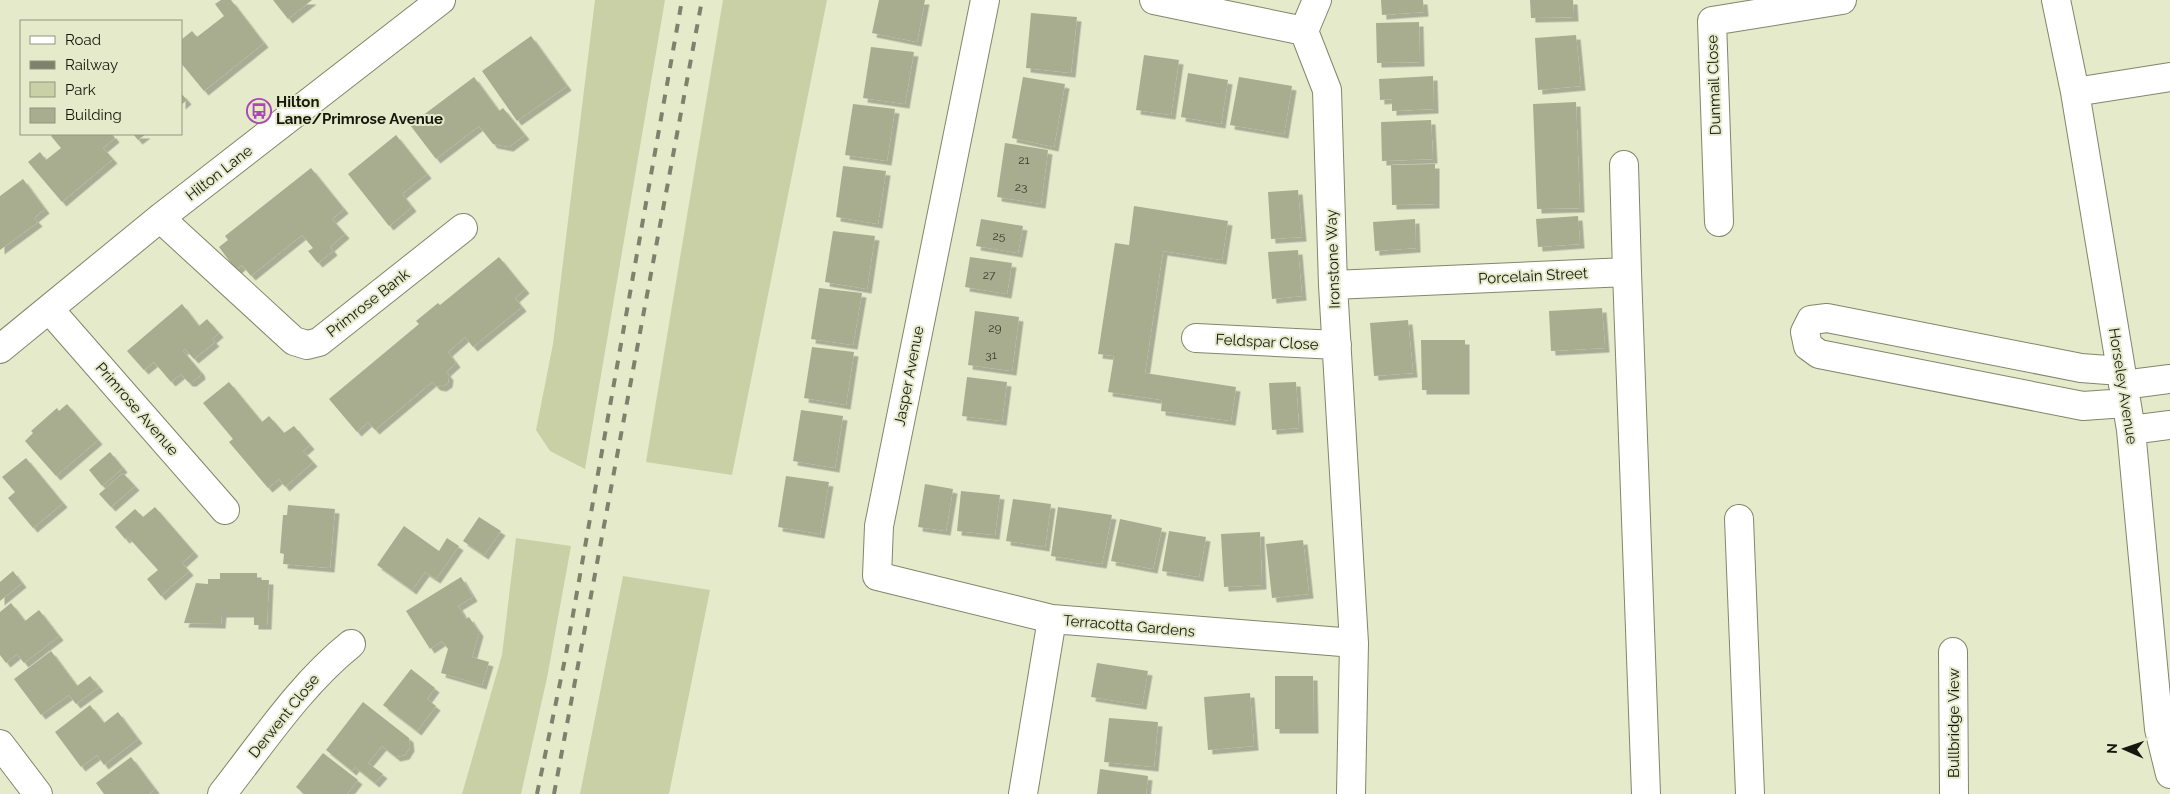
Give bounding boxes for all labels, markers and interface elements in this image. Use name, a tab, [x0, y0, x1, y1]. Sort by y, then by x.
legend	[20, 20, 182, 135]
text: Road	[65, 31, 101, 49]
street label: Dunmail Close	[1703, 34, 1725, 135]
text: Railway	[65, 56, 118, 74]
text: Park	[65, 81, 96, 99]
place label: Hilton Lane/Primrose Avenue	[276, 93, 443, 128]
bus stop icon: Hilton Lane/Primrose Avenue	[246, 98, 272, 124]
text: Building	[65, 106, 122, 124]
street label: Hilton Lane	[182, 141, 256, 204]
house number: 21	[1018, 153, 1030, 167]
house number: 23	[1015, 180, 1027, 194]
street label: Ironstone Way	[1322, 209, 1344, 309]
house number: 25	[993, 229, 1006, 243]
street label: Porcelain Street	[1478, 264, 1588, 288]
street label: Primrose Bank	[323, 265, 413, 341]
house number: 27	[983, 268, 996, 282]
house number: 29	[988, 321, 1002, 335]
street label: Jasper Avenue	[890, 324, 928, 428]
street label: Horseley Avenue	[2105, 327, 2141, 446]
street label: Feldspar Close	[1215, 330, 1319, 354]
house number: 31	[985, 348, 997, 362]
street label: Primrose Avenue	[92, 359, 183, 459]
street label: Terracotta Gardens	[1062, 611, 1196, 641]
street label: Bullbridge View	[1945, 668, 1963, 778]
street label: Derwent Close	[245, 670, 323, 761]
north arrow	[2100, 724, 2150, 774]
text: N	[2104, 743, 2120, 754]

